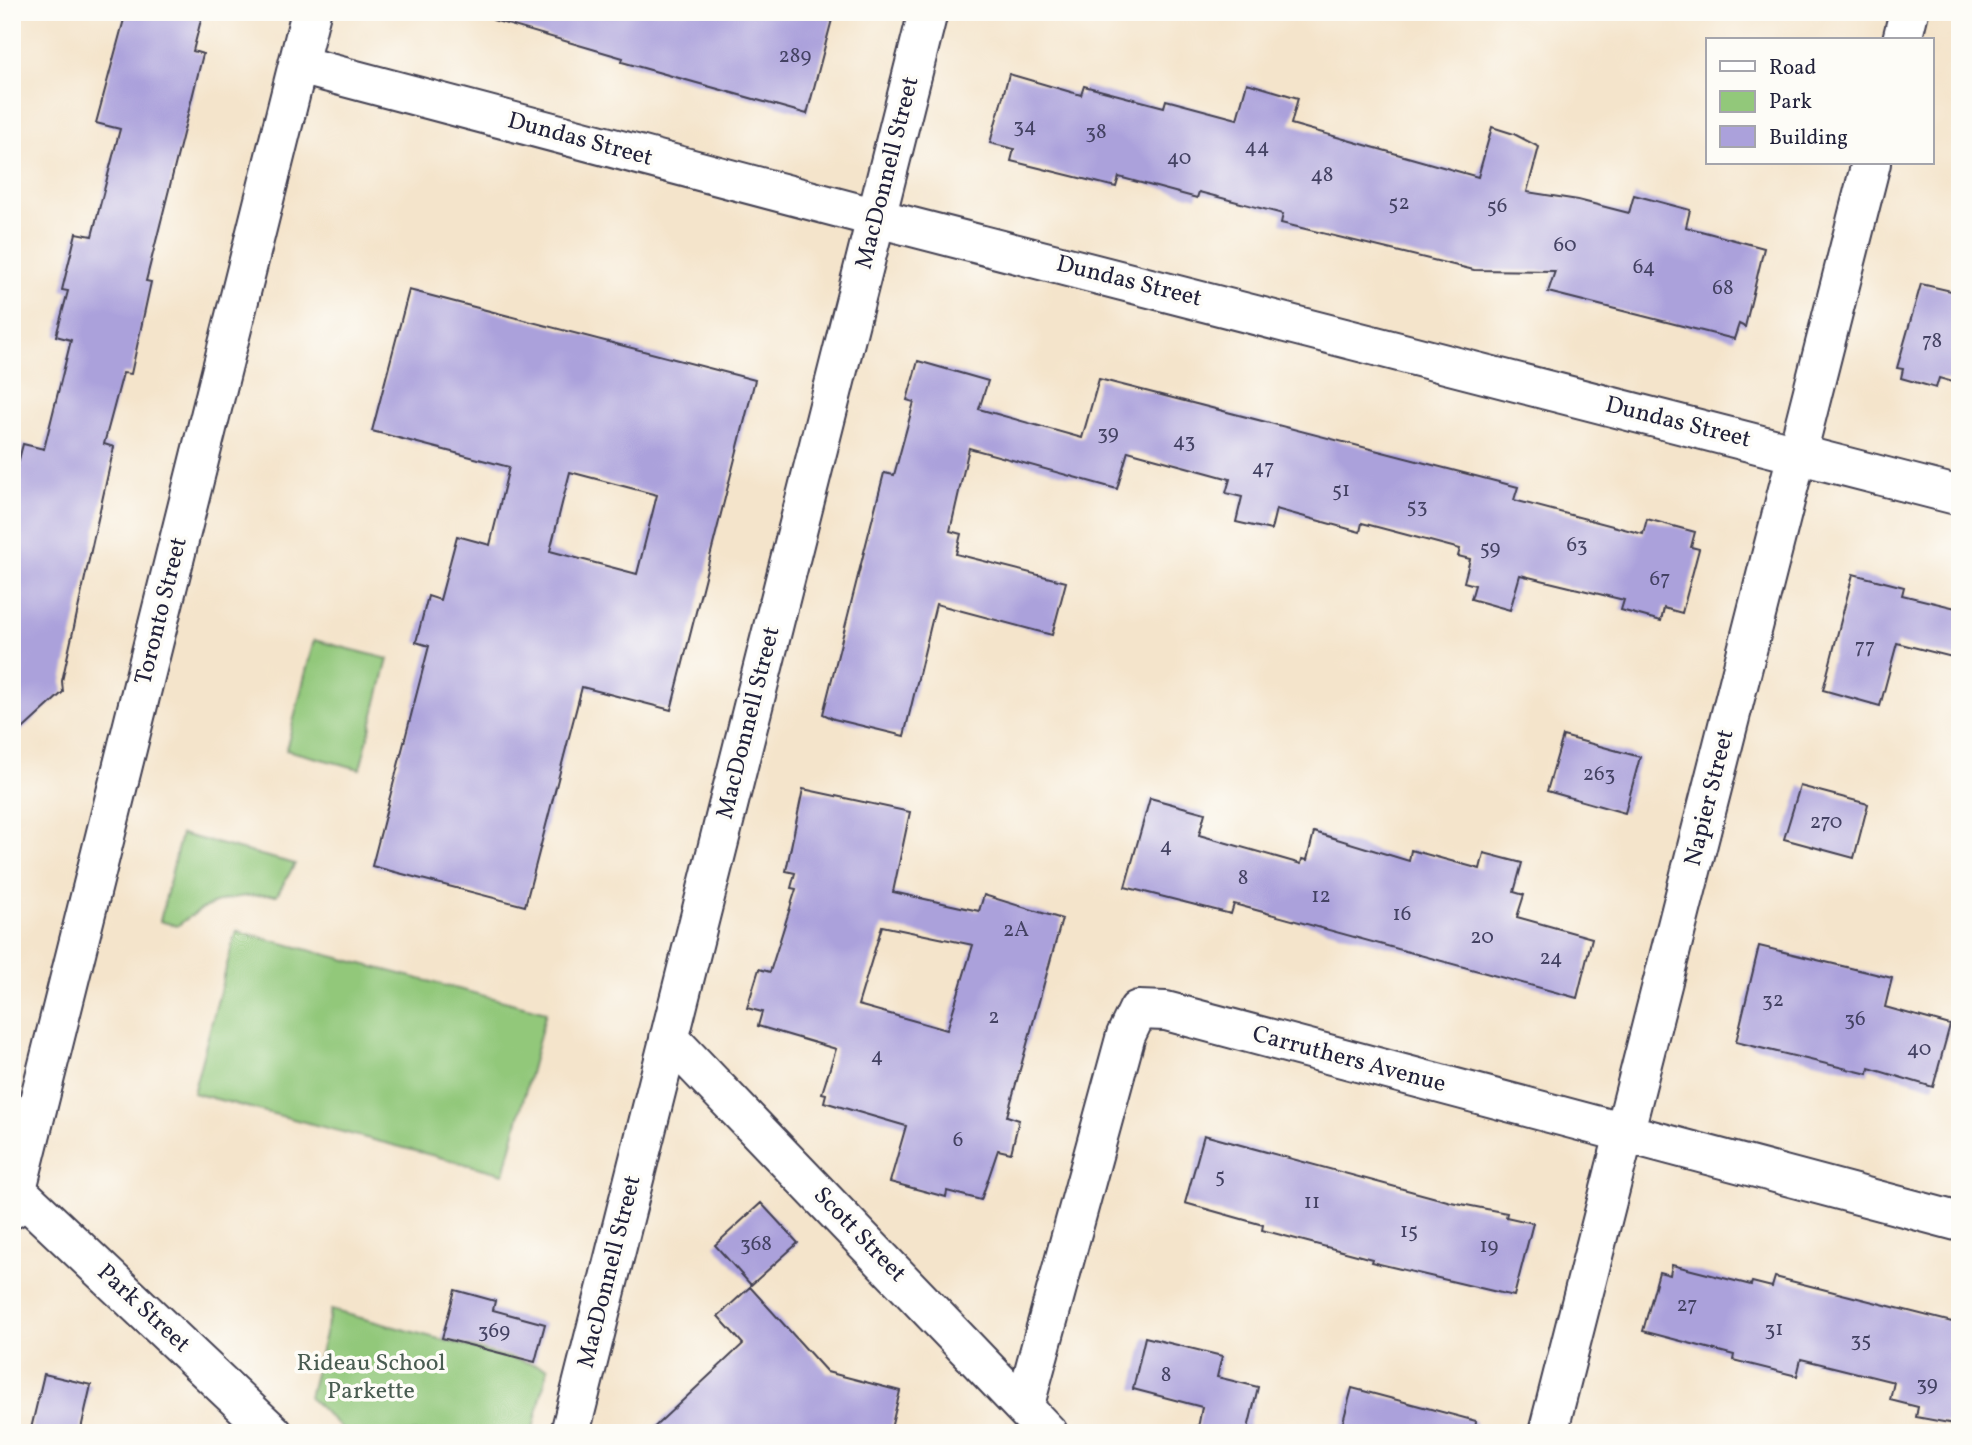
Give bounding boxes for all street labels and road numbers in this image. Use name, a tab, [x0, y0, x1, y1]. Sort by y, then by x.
street label: MacDonnell Street	[848, 73, 928, 273]
street label: Dundas Street	[504, 104, 656, 176]
street label: Dundas Street	[1053, 247, 1205, 317]
street label: Dundas Street	[1602, 388, 1754, 458]
street label: Toronto Street	[127, 534, 197, 688]
street label: MacDonnell Street	[709, 623, 789, 823]
street label: Napier Street	[1677, 726, 1743, 870]
street label: Carruthers Avenue	[1248, 1018, 1450, 1102]
street label: MacDonnell Street	[570, 1172, 650, 1372]
street label: Scott Street	[805, 1180, 913, 1290]
street label: Park Street	[89, 1257, 197, 1361]

